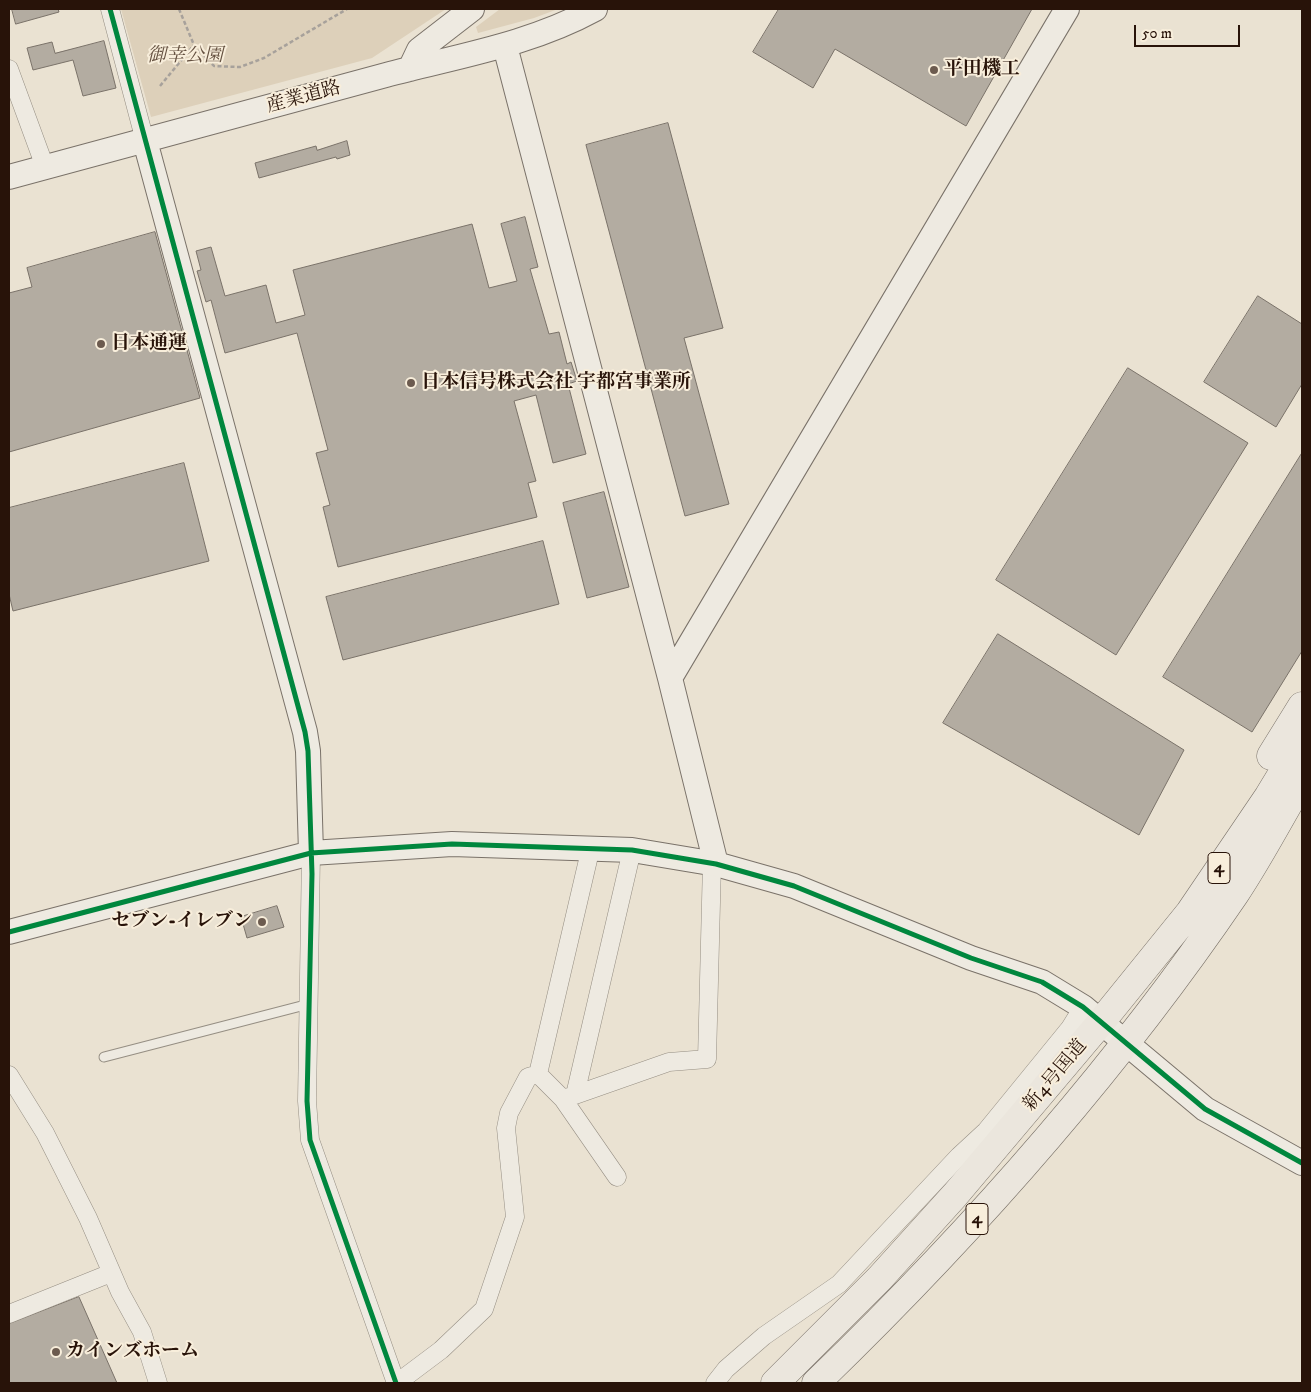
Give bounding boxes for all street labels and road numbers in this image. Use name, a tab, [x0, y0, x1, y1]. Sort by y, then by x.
street label: 産業道路	[264, 77, 344, 119]
road number: 4	[1208, 852, 1230, 884]
street label: 新4号国道	[1019, 1035, 1093, 1117]
road number: 4	[966, 1204, 988, 1234]

